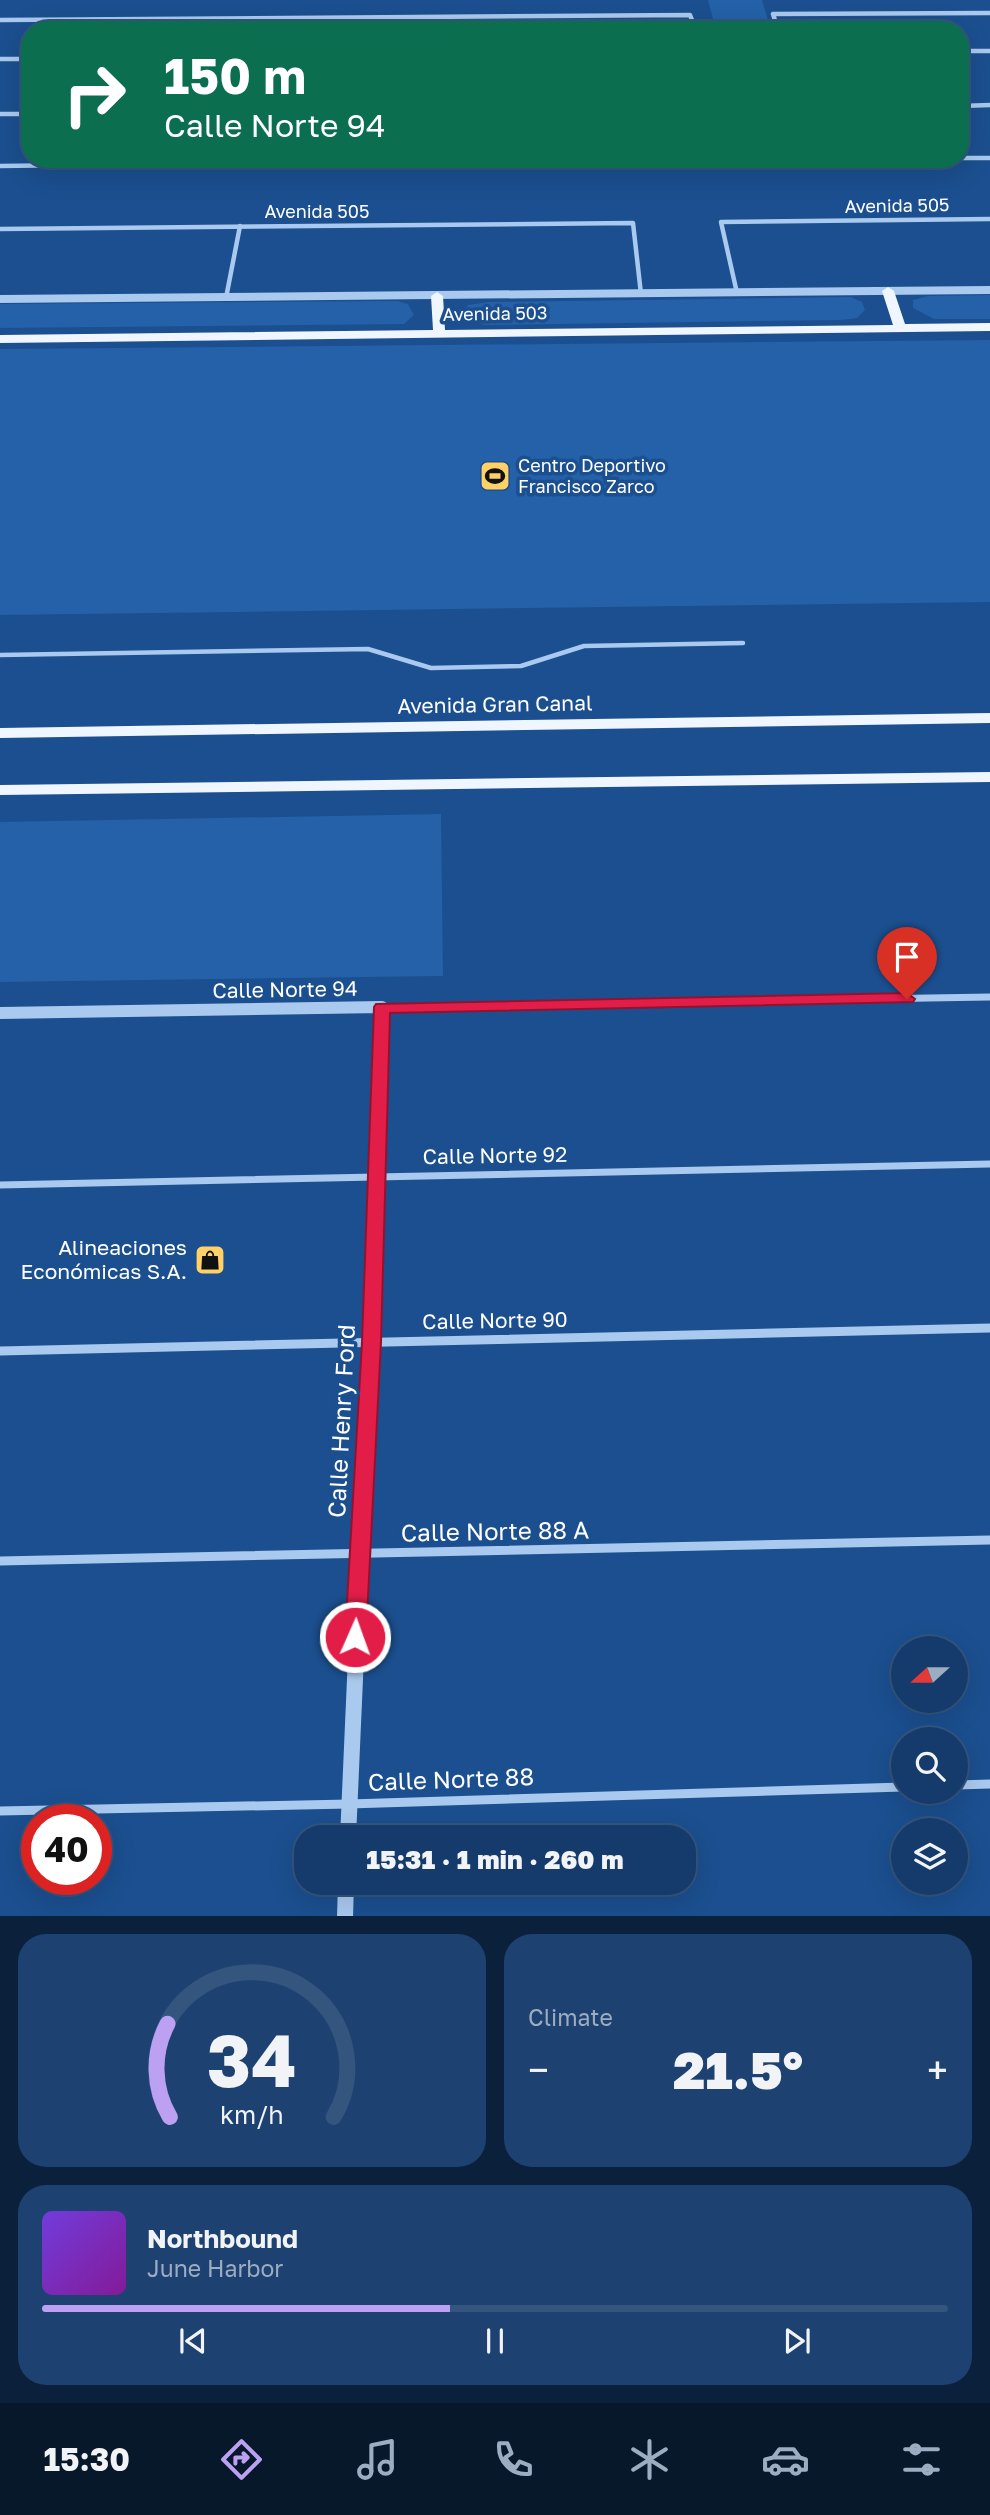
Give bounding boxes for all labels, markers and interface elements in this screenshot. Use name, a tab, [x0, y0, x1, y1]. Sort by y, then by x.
text: 150 m	[164, 46, 306, 105]
icon: right	[49, 49, 140, 140]
text: Calle Norte 94	[164, 106, 385, 144]
street label: Avenida 505	[844, 193, 950, 217]
street label: Avenida 505	[265, 200, 369, 222]
street label: Avenida 503	[442, 301, 548, 325]
place label: Centro Deportivo Francisco Zarco	[518, 454, 666, 497]
sports icon: Centro Deportivo Francisco Zarco	[478, 459, 512, 493]
street label: Avenida Gran Canal	[397, 689, 593, 719]
pin	[877, 927, 937, 999]
icon: arrive	[888, 938, 926, 976]
street label: Calle Norte 94	[212, 975, 358, 1003]
street label: Calle Norte 92	[422, 1141, 568, 1169]
place label: Alineaciones Económicas S.A.	[21, 1234, 187, 1284]
shop icon: Alineaciones Económicas S.A.	[193, 1243, 227, 1277]
street label: Calle Norte 90	[422, 1306, 568, 1334]
street label: Calle Henry Ford	[321, 1323, 360, 1518]
street label: Calle Norte 88 A	[401, 1514, 589, 1547]
position arrow	[318, 1600, 392, 1674]
north arrow	[891, 1636, 968, 1713]
map controls	[891, 1636, 968, 1895]
button: search	[891, 1727, 968, 1804]
street label: Calle Norte 88	[367, 1761, 535, 1796]
speed limit sign: 40	[21, 1804, 112, 1895]
button: layers	[891, 1818, 968, 1895]
text: 15:31 · 1 min · 260 m	[366, 1844, 624, 1875]
text: Climate	[528, 2003, 613, 2031]
text: 34	[207, 2016, 297, 2103]
text: 21.5°	[673, 2038, 803, 2100]
text: −	[528, 2047, 549, 2092]
text: +	[927, 2047, 948, 2092]
text: km/h	[220, 2098, 284, 2129]
text: Northbound	[147, 2223, 298, 2254]
text: June Harbor	[147, 2254, 283, 2282]
icon: previous	[174, 2322, 212, 2360]
icon: pause	[476, 2322, 514, 2360]
icon: next	[778, 2322, 816, 2360]
icon: directions	[217, 2435, 266, 2484]
icon: music	[353, 2435, 402, 2484]
icon: phone	[489, 2435, 538, 2484]
icon: climate	[625, 2435, 674, 2484]
icon: car	[761, 2435, 810, 2484]
icon: filters	[897, 2435, 946, 2484]
text: 15:30	[44, 2440, 130, 2478]

